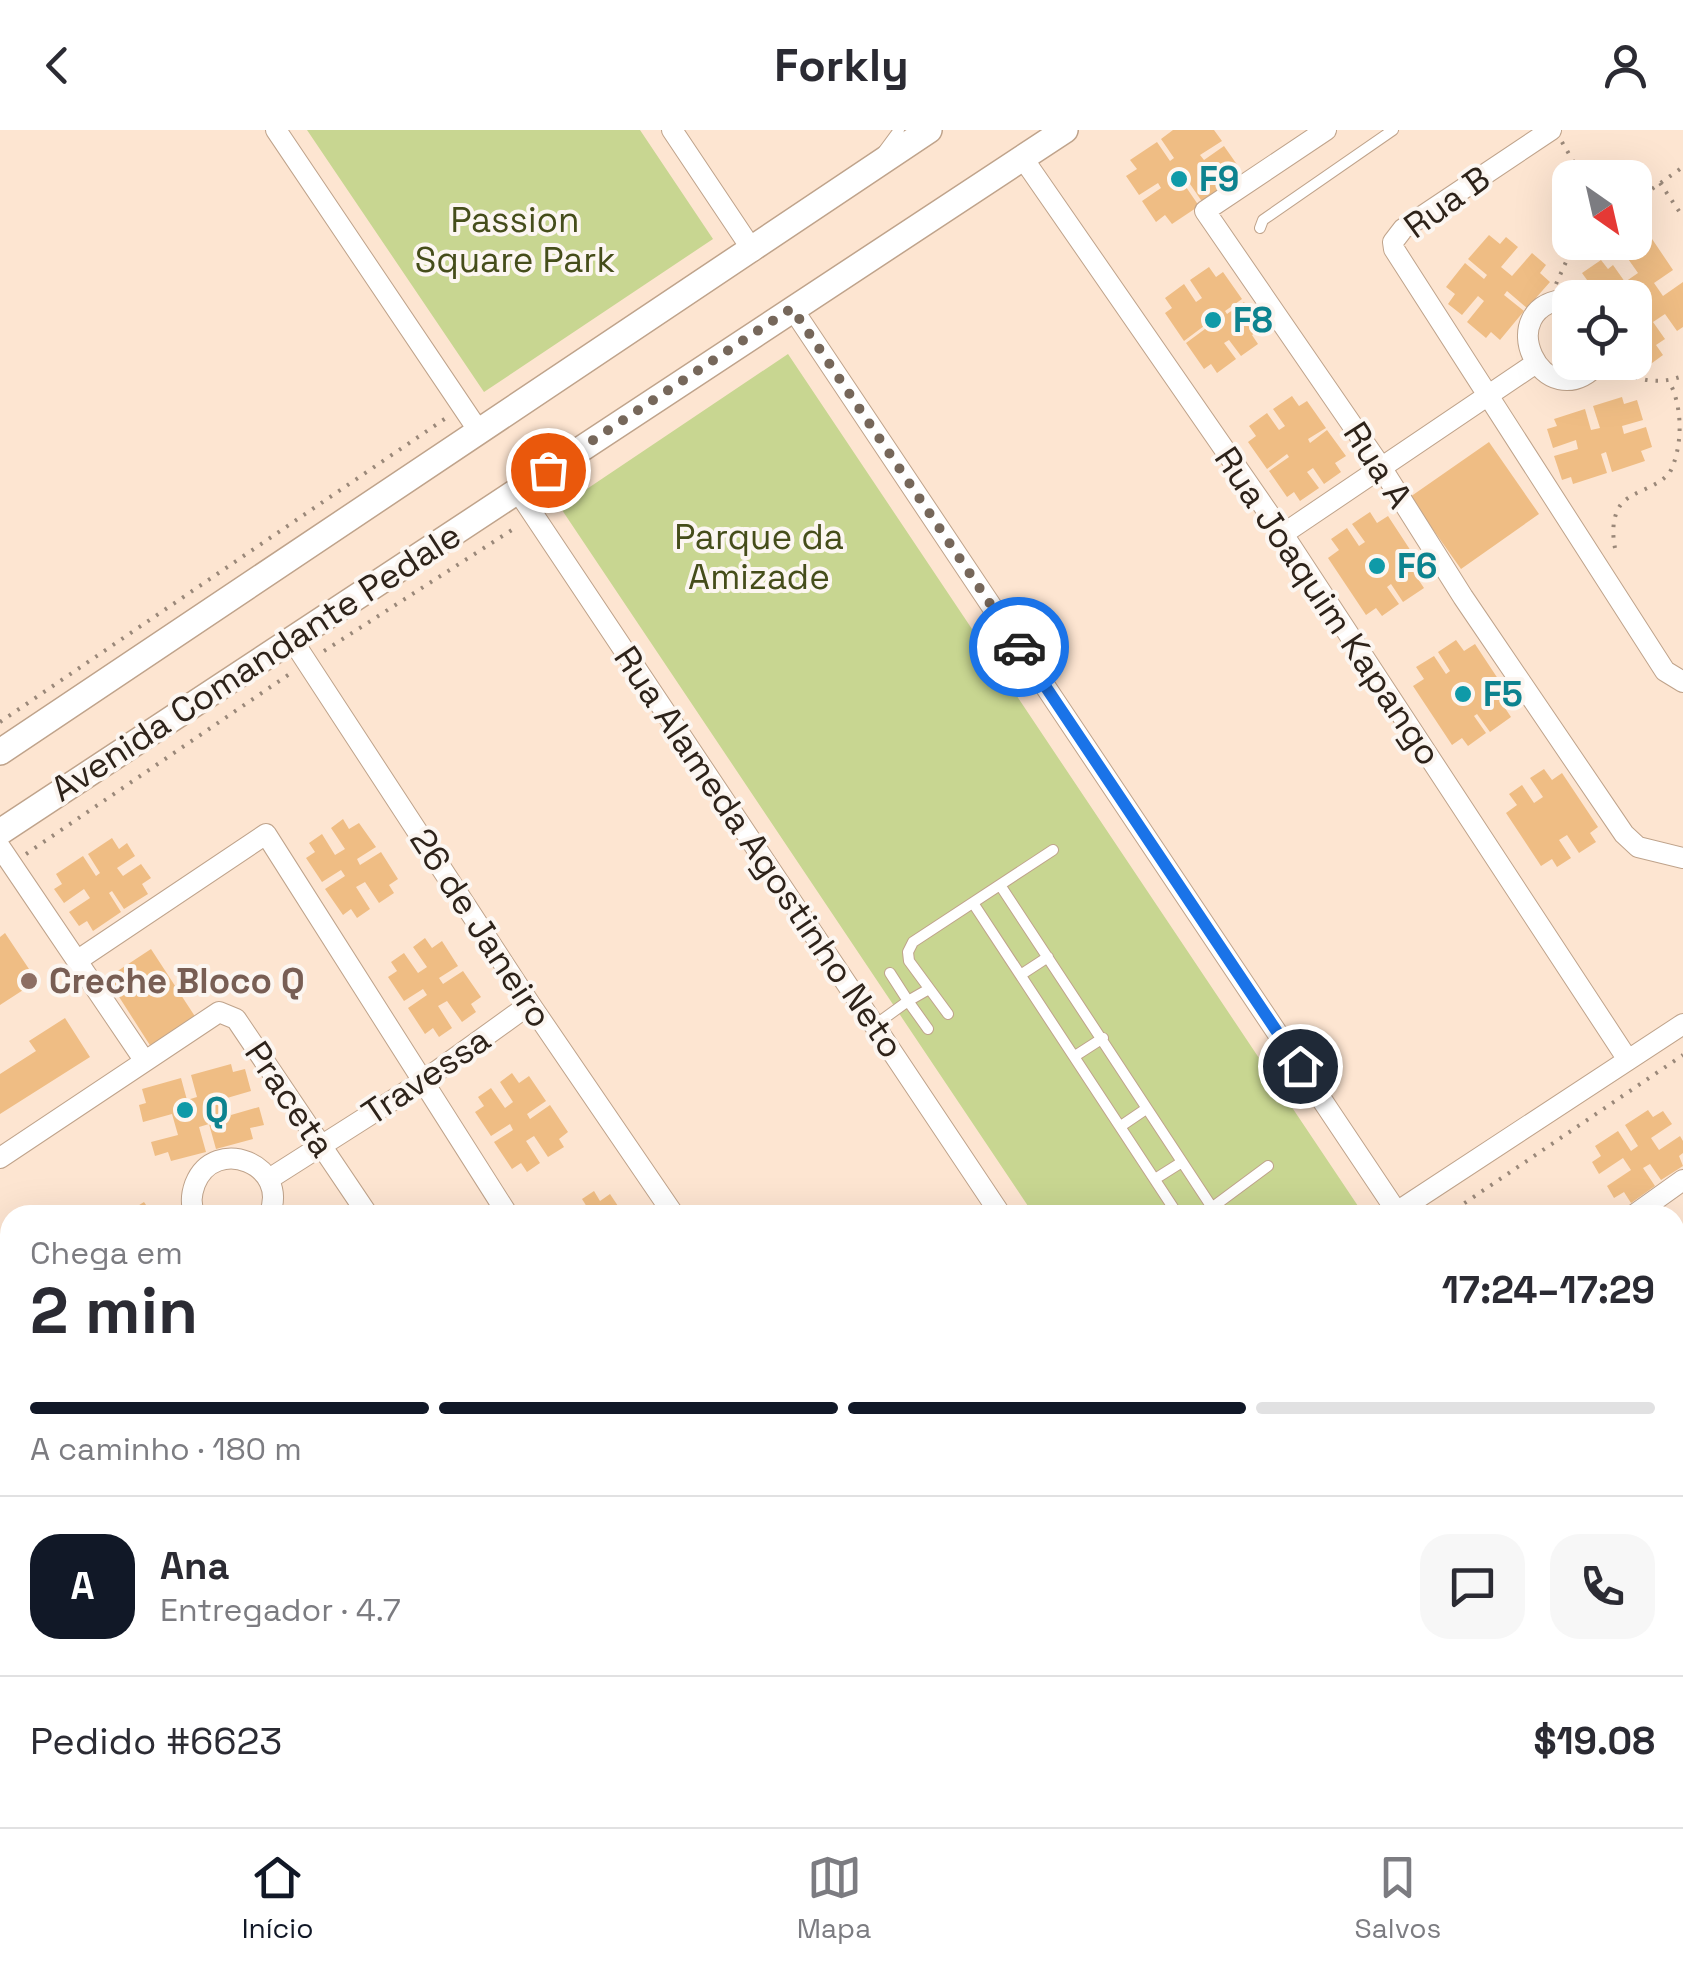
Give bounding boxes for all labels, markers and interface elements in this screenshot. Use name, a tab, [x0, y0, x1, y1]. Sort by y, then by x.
text: Forkly	[774, 37, 909, 94]
icon: back	[30, 38, 85, 93]
icon: person	[1598, 38, 1653, 93]
street label: Rua B	[1395, 156, 1499, 248]
place label: F9	[1199, 157, 1239, 201]
north arrow	[1552, 160, 1652, 260]
map controls	[1552, 160, 1652, 380]
marker: F9	[1168, 168, 1190, 190]
park label: Passion Square Park	[415, 198, 615, 282]
button: locate	[1552, 280, 1652, 380]
place label: F8	[1233, 298, 1273, 342]
marker: F8	[1202, 309, 1224, 331]
street label: Rua A	[1334, 414, 1422, 516]
pin	[506, 428, 591, 513]
street label: Rua Joaquim Kapango	[1205, 438, 1451, 774]
icon: bag	[521, 443, 576, 498]
street label: Avenida Comandante Pedale	[43, 513, 469, 811]
park label: Parque da Amizade	[674, 515, 844, 599]
place label: F6	[1397, 544, 1437, 588]
marker: F6	[1366, 555, 1388, 577]
courier	[969, 597, 1069, 697]
icon: car	[992, 620, 1047, 675]
street label: Rua Alameda Agostinho Neto	[604, 638, 914, 1066]
place label: F5	[1483, 672, 1523, 716]
marker: F5	[1452, 683, 1474, 705]
street label: 26 de Janeiro	[400, 820, 562, 1036]
place label: Creche Bloco Q	[49, 959, 305, 1003]
marker: Creche Bloco Q	[18, 970, 40, 992]
street label: Travessa	[353, 1017, 499, 1135]
pin	[1258, 1024, 1343, 1109]
street label: Praceta	[235, 1033, 345, 1165]
icon: home	[1273, 1039, 1328, 1094]
place label: Q	[205, 1088, 229, 1132]
marker: Q	[174, 1099, 196, 1121]
text: Chega em	[30, 1233, 183, 1273]
text: 17:24–17:29	[1442, 1266, 1655, 1314]
text: 2 min	[30, 1269, 198, 1352]
text: A caminho · 180 m	[30, 1429, 302, 1469]
button: chat	[1420, 1534, 1525, 1639]
button: phone	[1550, 1534, 1655, 1639]
text: Ana	[160, 1542, 229, 1590]
text: A	[70, 1562, 95, 1610]
text: Entregador · 4.7	[160, 1590, 401, 1630]
text: Pedido #6623	[30, 1717, 282, 1765]
text: $19.08	[1533, 1717, 1655, 1765]
tab: Início	[242, 1850, 313, 1946]
tab: Mapa	[797, 1850, 871, 1946]
tab: Salvos	[1355, 1850, 1441, 1946]

